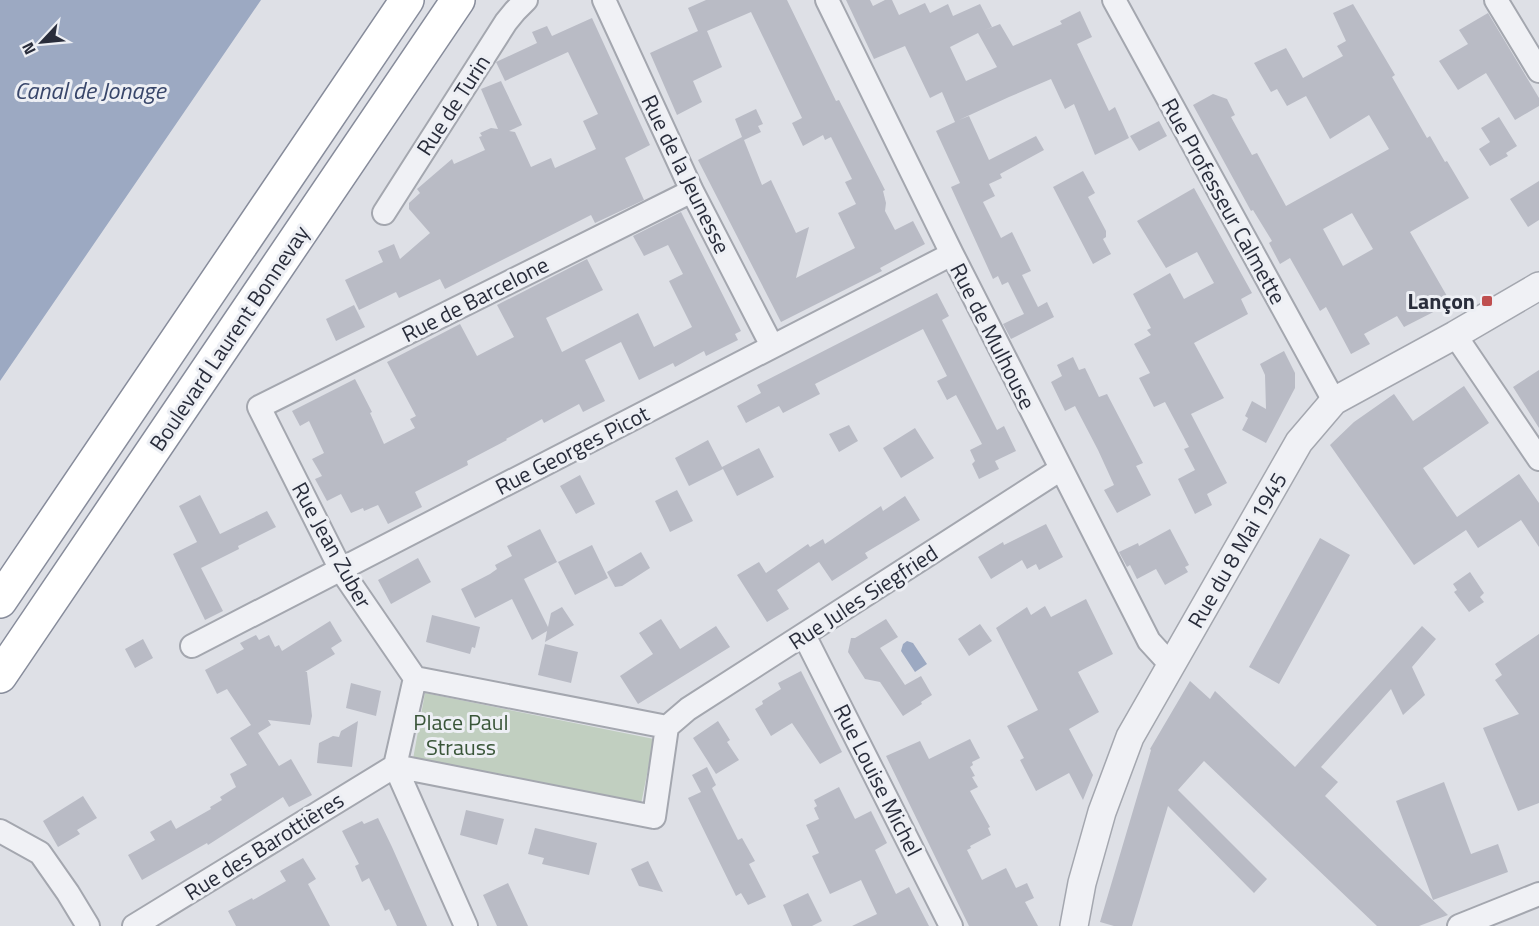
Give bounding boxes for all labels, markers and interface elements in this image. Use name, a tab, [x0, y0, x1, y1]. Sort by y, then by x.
north arrow	[12, 12, 72, 72]
text: N	[15, 38, 42, 59]
street label: Rue de Turin	[408, 48, 498, 162]
water label: Canal de Jonage	[15, 72, 167, 108]
street label: Rue de la Jeunesse	[633, 89, 739, 259]
street label: Rue Professeur Calmette	[1153, 92, 1295, 310]
street label: Boulevard Laurent Bonnevay	[141, 218, 318, 458]
street label: Rue de Barcelone	[396, 247, 554, 351]
street label: Rue de Mulhouse	[941, 257, 1045, 415]
place label: Lançon	[1408, 284, 1475, 318]
marker: Lançon	[1480, 294, 1494, 308]
street label: Rue Georges Picot	[489, 396, 655, 503]
street label: Rue du 8 Mai 1945	[1179, 466, 1295, 634]
street label: Rue Jean Zuber	[283, 476, 381, 615]
street label: Rue Jules Siegfried	[782, 536, 944, 658]
street label: Rue Louise Michel	[825, 698, 931, 862]
park label: Place Paul Strauss	[413, 705, 509, 764]
street label: Rue des Barottières	[178, 783, 350, 909]

